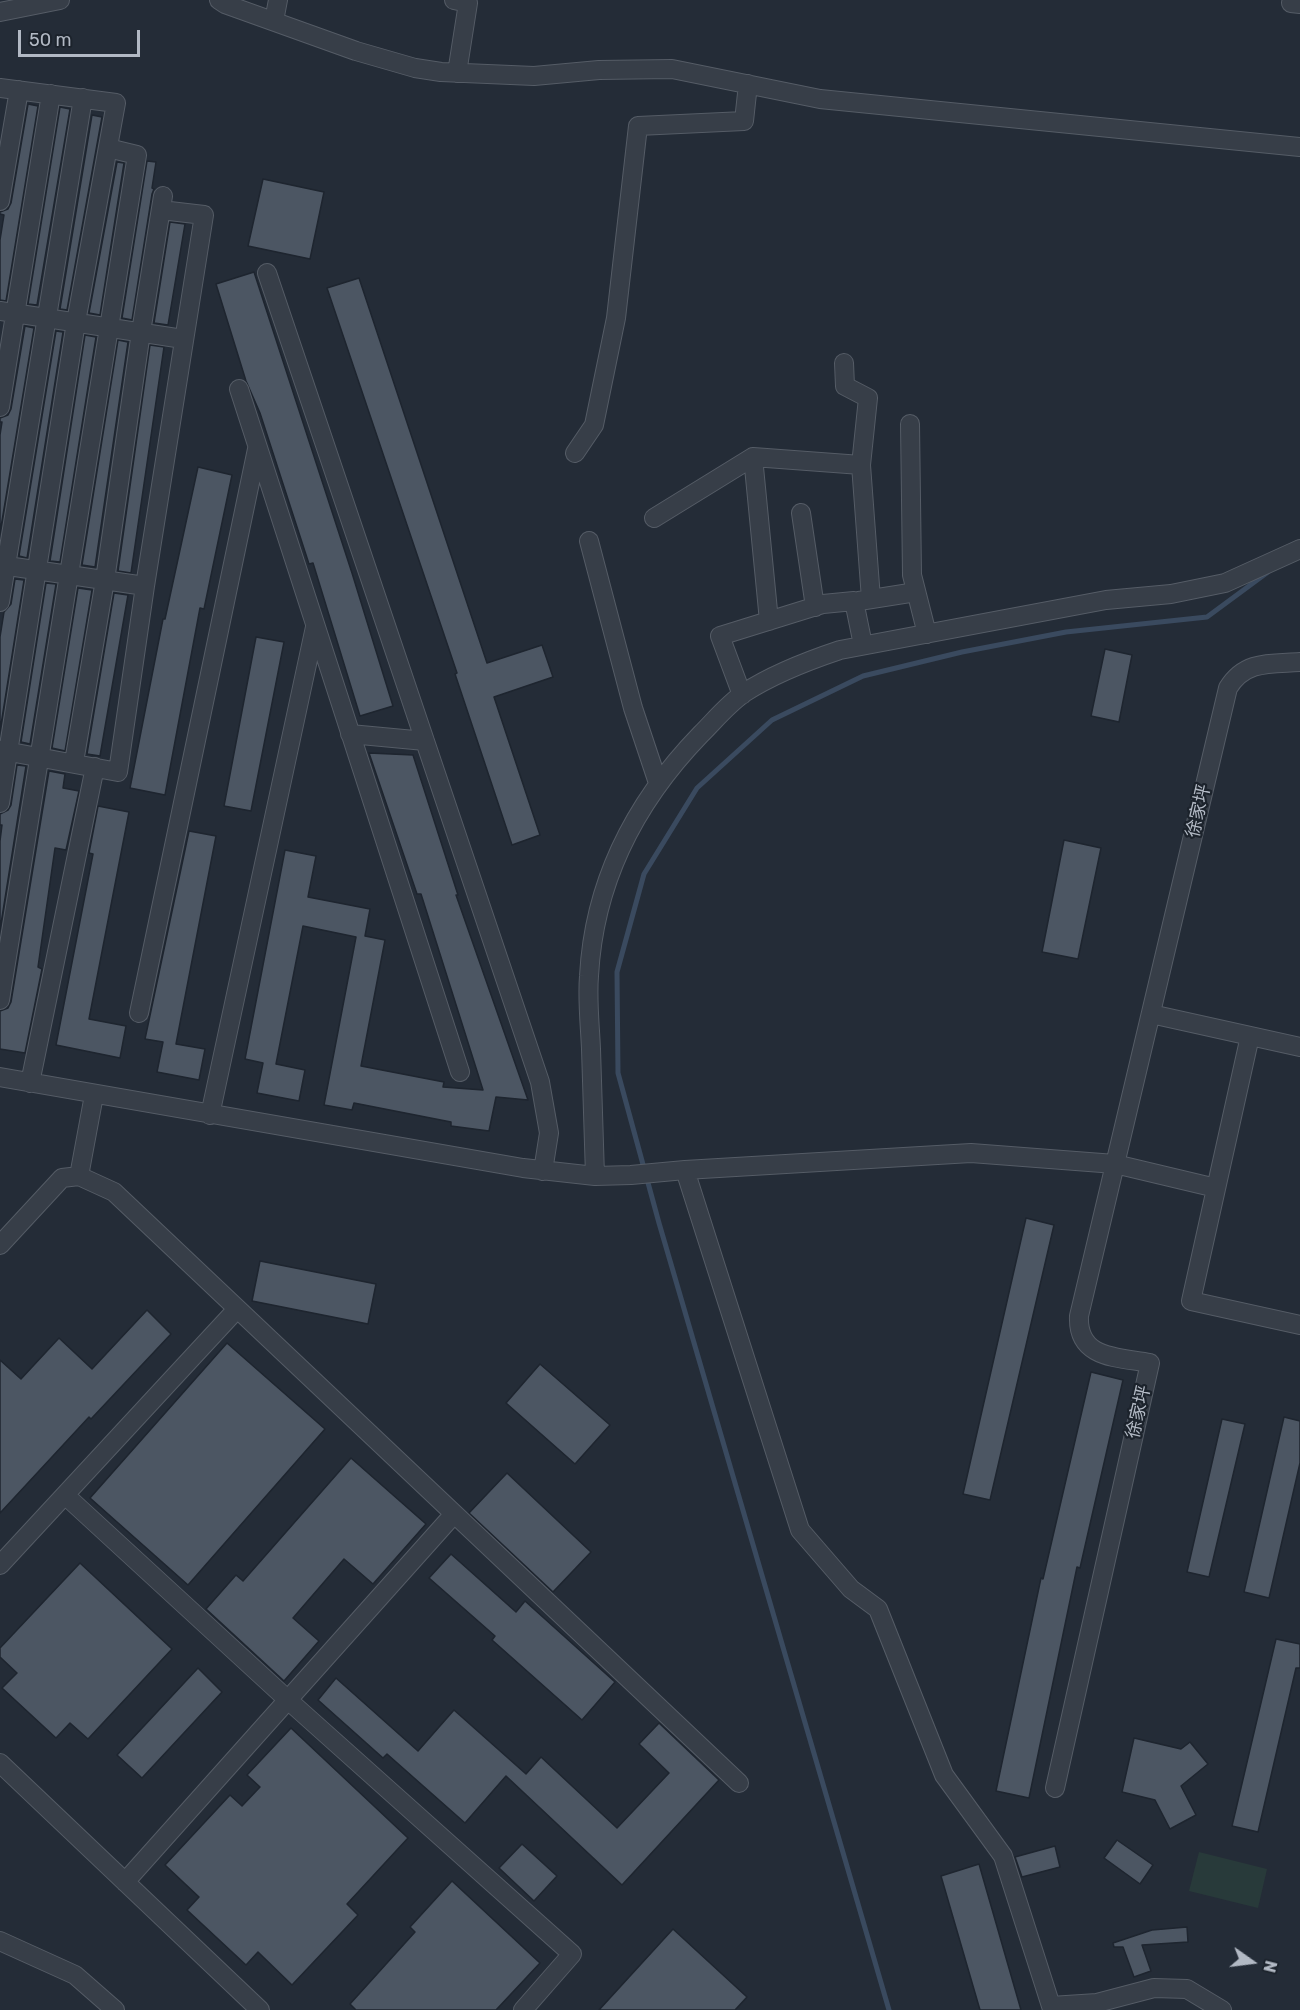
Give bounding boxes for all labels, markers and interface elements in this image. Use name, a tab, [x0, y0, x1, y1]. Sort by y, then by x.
scale bar	[21, 18, 142, 56]
text: 50 m	[29, 29, 72, 51]
street label: 徐家坪	[1182, 782, 1216, 840]
street label: 徐家坪	[1122, 1383, 1156, 1441]
north arrow	[1222, 1932, 1282, 1992]
text: N	[1259, 1959, 1281, 1974]

